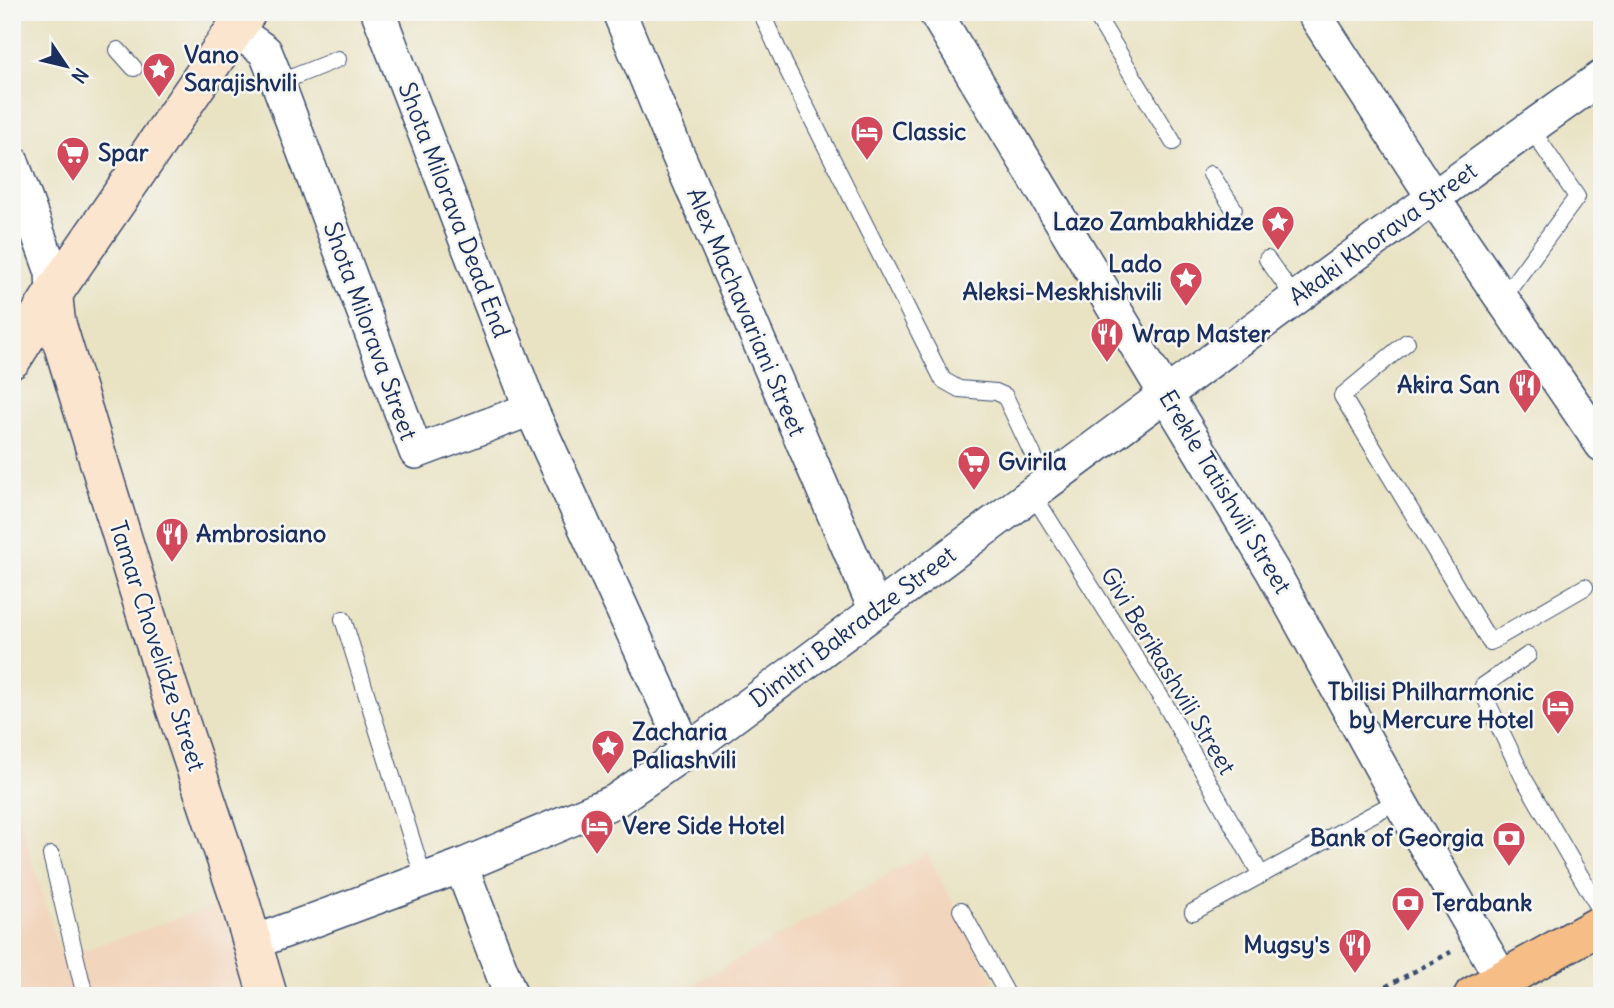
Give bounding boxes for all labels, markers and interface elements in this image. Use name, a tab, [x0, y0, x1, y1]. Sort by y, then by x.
north arrow	[32, 32, 102, 102]
place label: Vano Sarajishvili	[184, 39, 297, 97]
place icon: Vano Sarajishvili	[140, 50, 178, 99]
text: N	[66, 63, 94, 88]
street label: Shota Milorava Dead End	[392, 78, 518, 342]
hotel icon: Classic	[848, 113, 886, 162]
place label: Classic	[892, 116, 966, 146]
supermarket icon: Spar	[54, 134, 92, 183]
place label: Spar	[98, 137, 149, 167]
street label: Akaki Khorava Street	[1283, 155, 1482, 311]
street label: Alex Machavariani Street	[681, 183, 813, 440]
place icon: Lazo Zambakhidze	[1259, 203, 1297, 252]
place label: Lazo Zambakhidze	[1052, 206, 1254, 236]
street label: Shota Milorava Street	[318, 218, 424, 444]
place label: Lado Aleksi-Meskhishvili	[963, 248, 1162, 306]
place icon: Lado Aleksi-Meskhishvili	[1167, 259, 1205, 308]
restaurant icon: Wrap Master	[1088, 315, 1126, 364]
place label: Wrap Master	[1132, 318, 1270, 348]
restaurant icon: Akira San	[1506, 366, 1544, 415]
place label: Akira San	[1397, 369, 1500, 399]
street label: Erekle Tatishvili Street	[1153, 384, 1299, 599]
supermarket icon: Gvirila	[955, 443, 993, 492]
place label: Gvirila	[998, 446, 1067, 476]
restaurant icon: Ambrosiano	[153, 515, 191, 564]
street label: Tamar Chovelidze Street	[103, 517, 213, 775]
place label: Ambrosiano	[196, 518, 326, 548]
street label: Dimitri Bakradze Street	[743, 539, 961, 714]
street label: Givi Berikashvili Street	[1095, 561, 1243, 780]
place label: Tbilisi Philharmonic by Mercure Hotel	[1328, 676, 1534, 734]
hotel icon: Tbilisi Philharmonic by Mercure Hotel	[1539, 687, 1577, 736]
place label: Zacharia Paliashvili	[632, 716, 736, 774]
place icon: Zacharia Paliashvili	[589, 727, 627, 776]
hotel icon: Vere Side Hotel	[578, 807, 616, 856]
place label: Vere Side Hotel	[622, 810, 785, 840]
bank icon: Bank of Georgia	[1490, 819, 1528, 868]
place label: Bank of Georgia	[1310, 822, 1484, 852]
bank icon: Terabank	[1389, 884, 1427, 933]
place label: Terabank	[1432, 887, 1532, 917]
restaurant icon: Mugsy's	[1336, 926, 1374, 975]
place label: Mugsy's	[1243, 929, 1330, 959]

